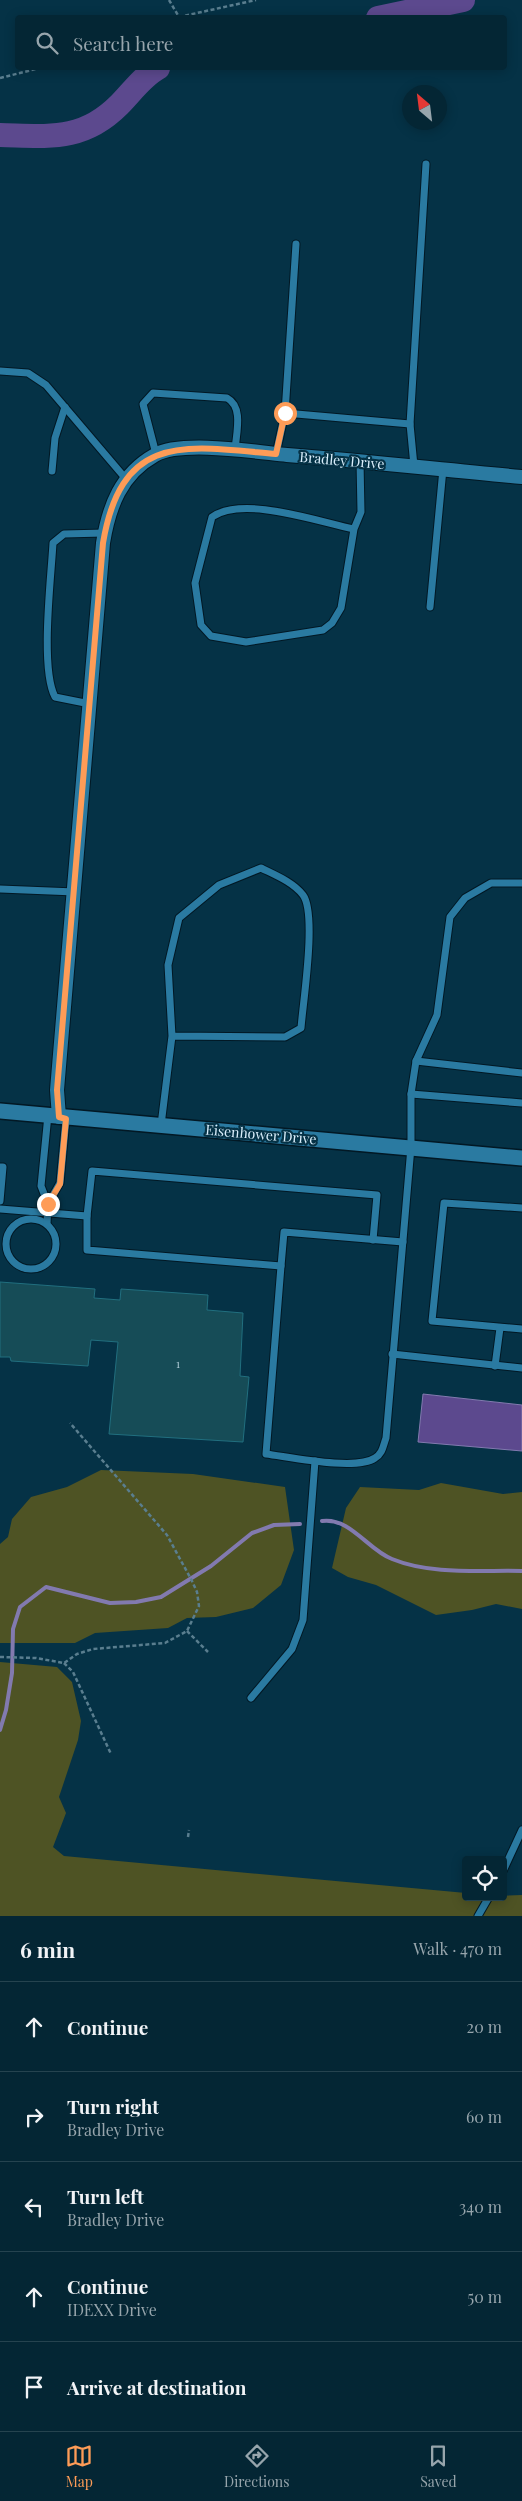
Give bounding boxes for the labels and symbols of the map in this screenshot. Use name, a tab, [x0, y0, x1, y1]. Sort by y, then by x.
north arrow	[402, 85, 447, 130]
route start	[274, 402, 297, 425]
street label: Bradley Drive	[299, 447, 385, 473]
street label: Eisenhower Drive	[205, 1120, 317, 1148]
route end	[37, 1193, 60, 1216]
house number: 1	[176, 1356, 180, 1371]

